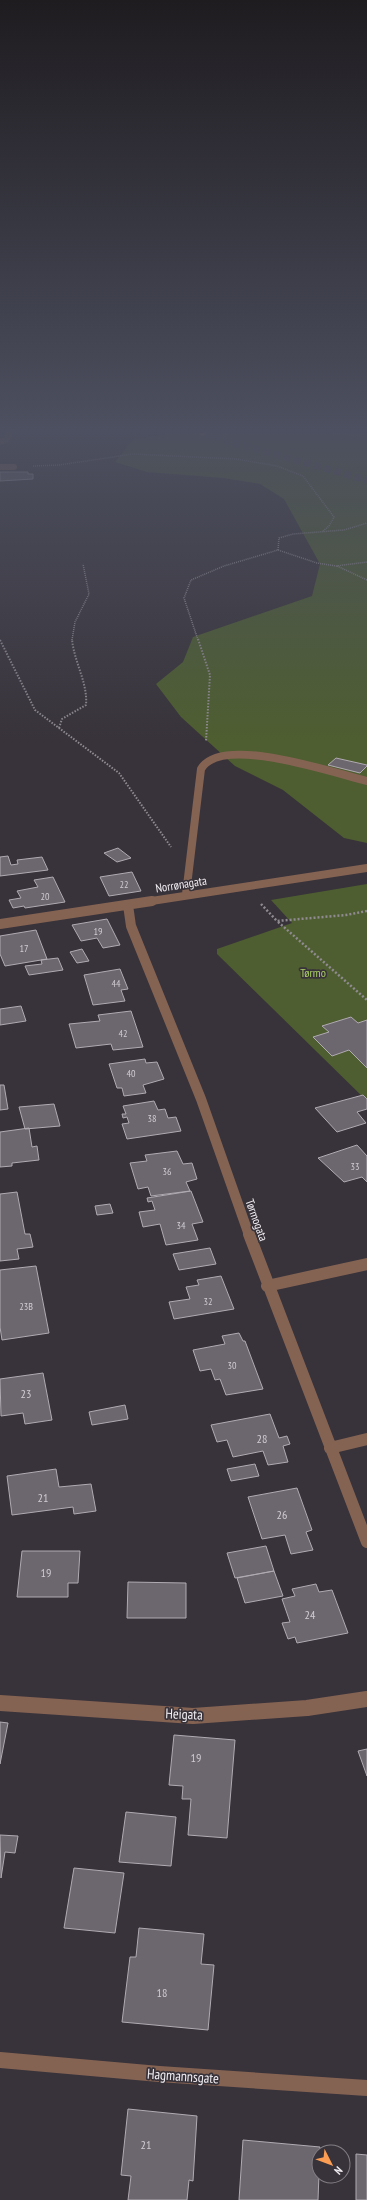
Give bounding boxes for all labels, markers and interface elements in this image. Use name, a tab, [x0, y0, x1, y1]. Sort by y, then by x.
street label: Norrønagata	[154, 873, 208, 895]
house number: 22	[120, 878, 129, 891]
house number: 20	[41, 890, 50, 903]
house number: 19	[94, 925, 103, 938]
house number: 17	[20, 942, 29, 955]
park label: Tørmo	[300, 965, 326, 980]
house number: 44	[112, 977, 121, 990]
house number: 42	[119, 1027, 128, 1040]
house number: 40	[127, 1067, 136, 1080]
house number: 38	[148, 1112, 157, 1125]
house number: 33	[351, 1160, 360, 1173]
house number: 36	[163, 1165, 172, 1178]
street label: Tørmogata	[242, 1197, 272, 1243]
house number: 34	[177, 1219, 186, 1232]
house number: 32	[204, 1295, 213, 1308]
house number: 23B	[19, 1300, 33, 1313]
house number: 30	[228, 1359, 237, 1372]
house number: 23	[21, 1386, 31, 1401]
house number: 28	[257, 1431, 267, 1446]
house number: 21	[38, 1490, 48, 1505]
house number: 26	[277, 1507, 287, 1522]
house number: 19	[41, 1565, 51, 1580]
house number: 24	[305, 1607, 316, 1622]
street label: Heigata	[165, 1704, 203, 1724]
house number: 19	[191, 1750, 201, 1765]
house number: 18	[157, 1985, 167, 2000]
street label: Hagmannsgate	[146, 2065, 220, 2088]
house number: 21	[141, 2137, 151, 2152]
north arrow	[311, 2144, 351, 2184]
text: N	[331, 2164, 346, 2178]

